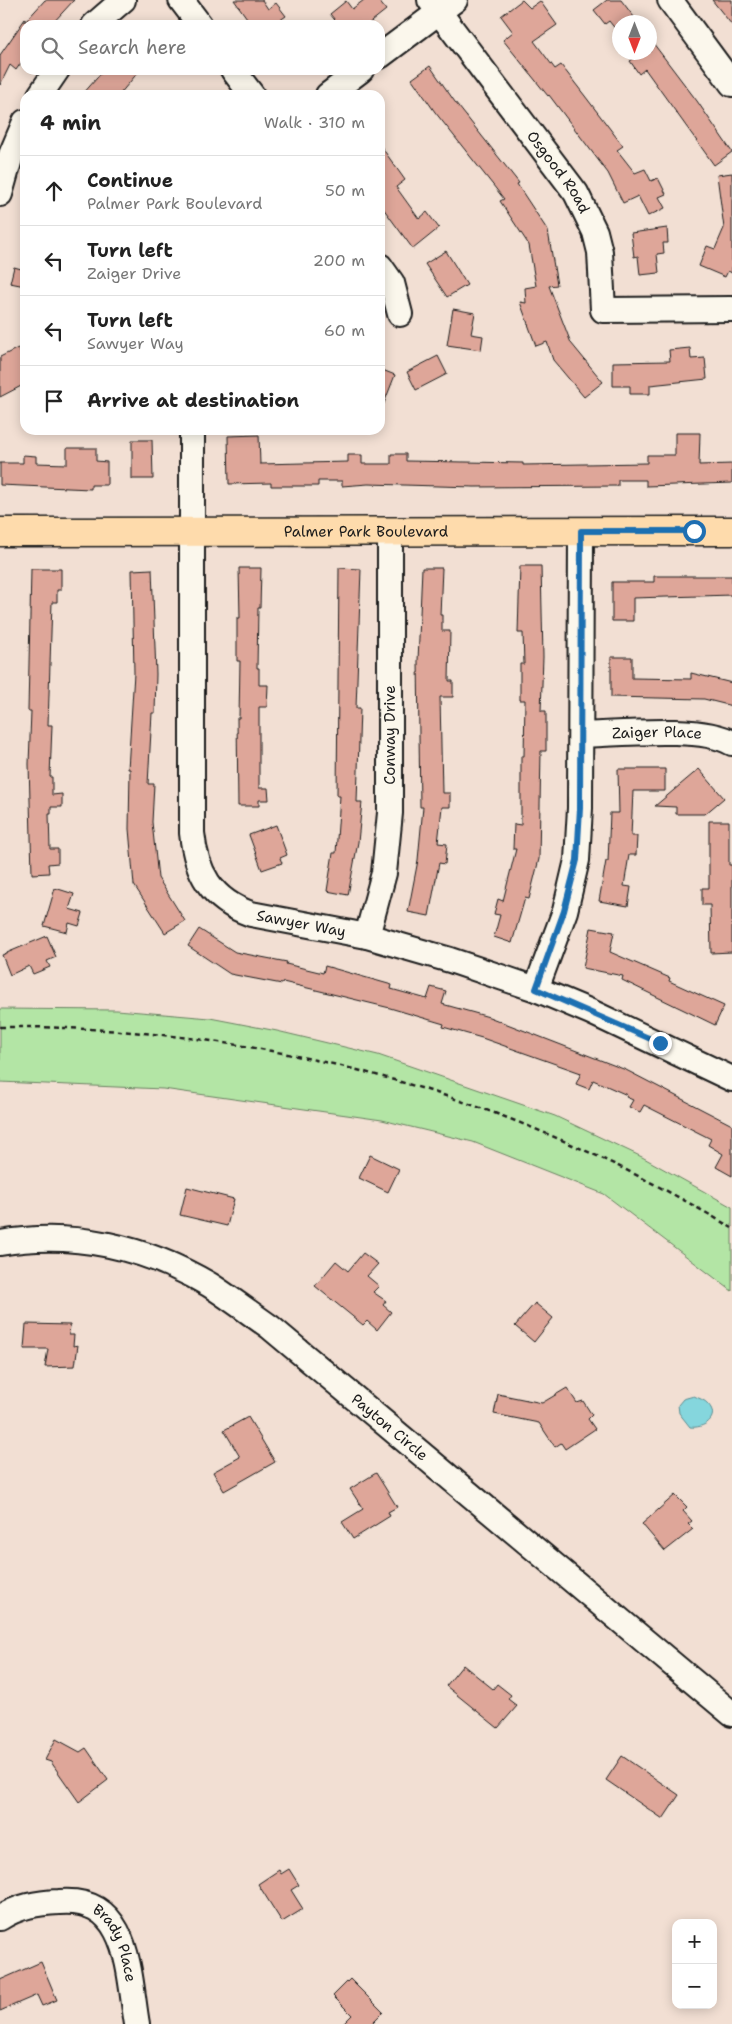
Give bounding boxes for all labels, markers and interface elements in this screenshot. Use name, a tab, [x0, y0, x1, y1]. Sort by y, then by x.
north arrow	[612, 15, 657, 60]
search box	[20, 20, 385, 75]
icon: search	[38, 34, 66, 62]
text: Search here	[78, 35, 187, 60]
text: 4 min	[40, 109, 101, 137]
text: Walk · 310 m	[264, 112, 365, 133]
street label: Osgood Road	[522, 127, 595, 217]
text: Continue	[87, 168, 173, 193]
icon: ahead	[40, 177, 68, 205]
text: 50 m	[325, 180, 365, 201]
text: Palmer Park Boulevard	[87, 193, 262, 214]
text: Turn left	[87, 238, 173, 263]
icon: left	[40, 247, 68, 275]
text: 200 m	[313, 250, 365, 271]
text: Zaiger Drive	[87, 263, 181, 284]
text: Turn left	[87, 308, 173, 333]
icon: left	[40, 317, 68, 345]
text: 60 m	[324, 320, 365, 341]
text: Sawyer Way	[87, 333, 184, 354]
icon: arrive	[40, 387, 68, 415]
text: Arrive at destination	[87, 388, 299, 413]
route start	[683, 520, 706, 543]
street label: Palmer Park Boulevard	[284, 521, 449, 542]
street label: Conway Drive	[380, 685, 400, 785]
street label: Zaiger Place	[611, 722, 703, 744]
street label: Sawyer Way	[255, 905, 348, 942]
route end	[649, 1032, 672, 1055]
street label: Payton Circle	[347, 1389, 432, 1465]
street label: Brady Place	[89, 1899, 141, 1983]
map controls	[672, 1919, 717, 2009]
button: +	[672, 1919, 717, 1964]
button: −	[672, 1964, 717, 2009]

